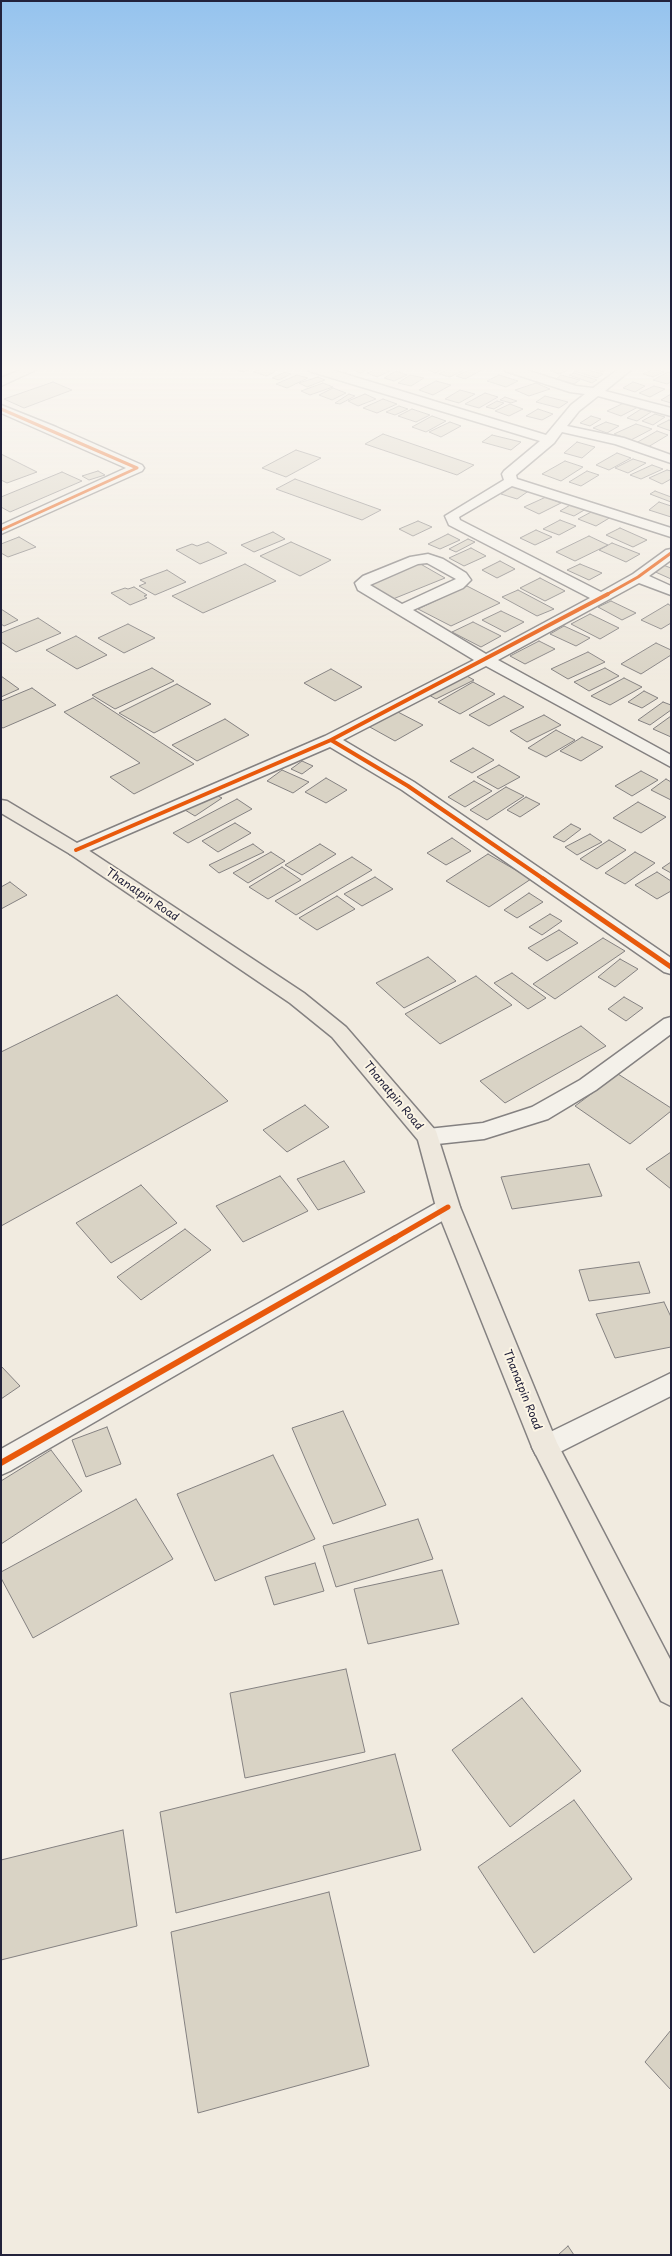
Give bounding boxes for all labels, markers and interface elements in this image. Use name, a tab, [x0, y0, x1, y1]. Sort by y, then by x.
street label: Thanatpin Road	[103, 866, 181, 924]
street label: Thanatpin Road	[361, 1059, 425, 1133]
street label: Thanatpin Road	[500, 1348, 544, 1432]

